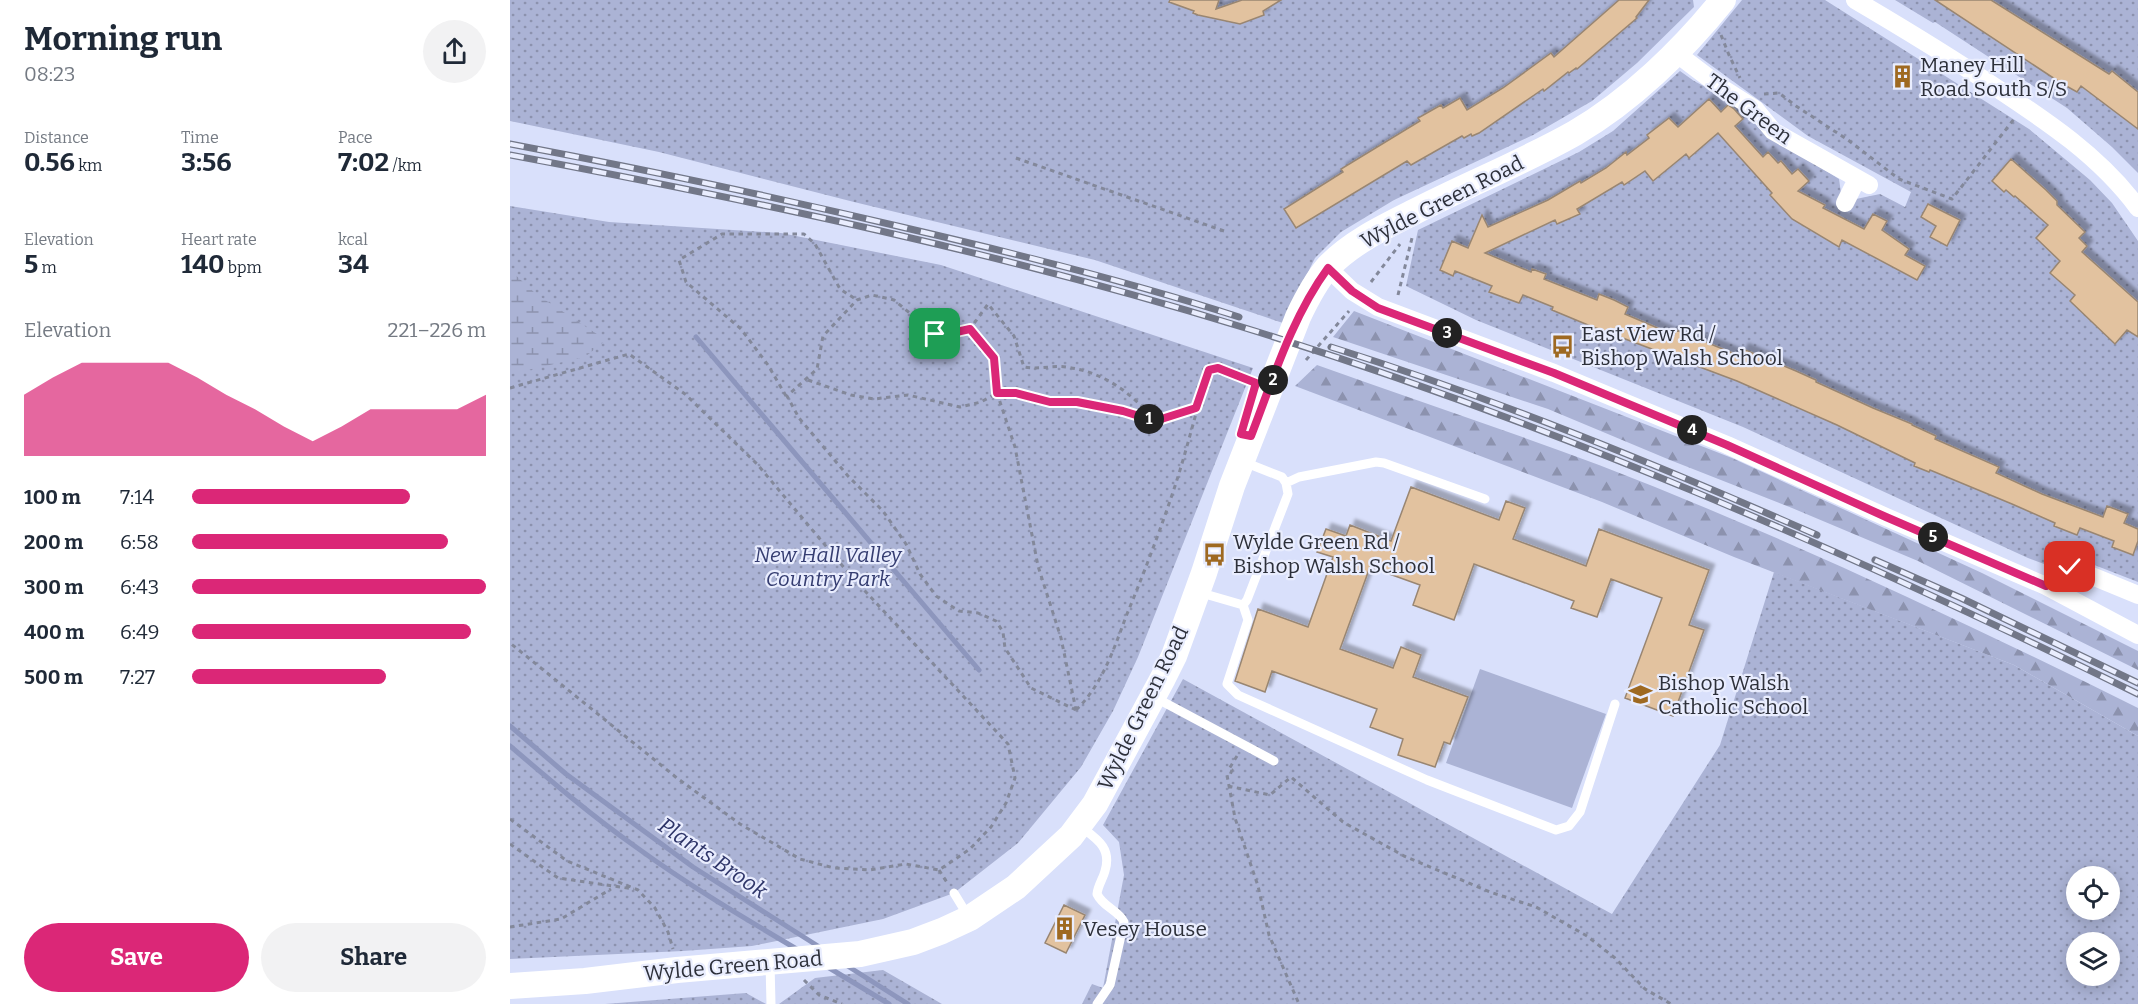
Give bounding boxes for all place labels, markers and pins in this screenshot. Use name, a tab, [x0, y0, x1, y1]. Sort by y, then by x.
place label: Maney Hill Road South S/S	[1920, 52, 2067, 102]
building icon: Maney Hill Road South S/S	[1889, 64, 1915, 90]
pin	[909, 308, 960, 359]
pin: 3	[1432, 318, 1462, 348]
place label: East View Rd / Bishop Walsh School	[1581, 321, 1783, 371]
bus stop icon: East View Rd / Bishop Walsh School	[1550, 333, 1576, 359]
pin: 2	[1258, 365, 1288, 395]
pin: 1	[1134, 404, 1164, 434]
pin: 4	[1677, 415, 1707, 445]
pin: 5	[1918, 522, 1948, 552]
place label: Wylde Green Rd / Bishop Walsh School	[1233, 529, 1435, 579]
bus stop icon: Wylde Green Rd / Bishop Walsh School	[1202, 541, 1228, 567]
pin	[2044, 541, 2095, 592]
place label: Bishop Walsh Catholic School	[1658, 670, 1808, 720]
school or university icon: Bishop Walsh Catholic School	[1627, 682, 1653, 708]
building icon: Vesey House	[1052, 916, 1078, 942]
place label: Vesey House	[1083, 916, 1207, 942]

